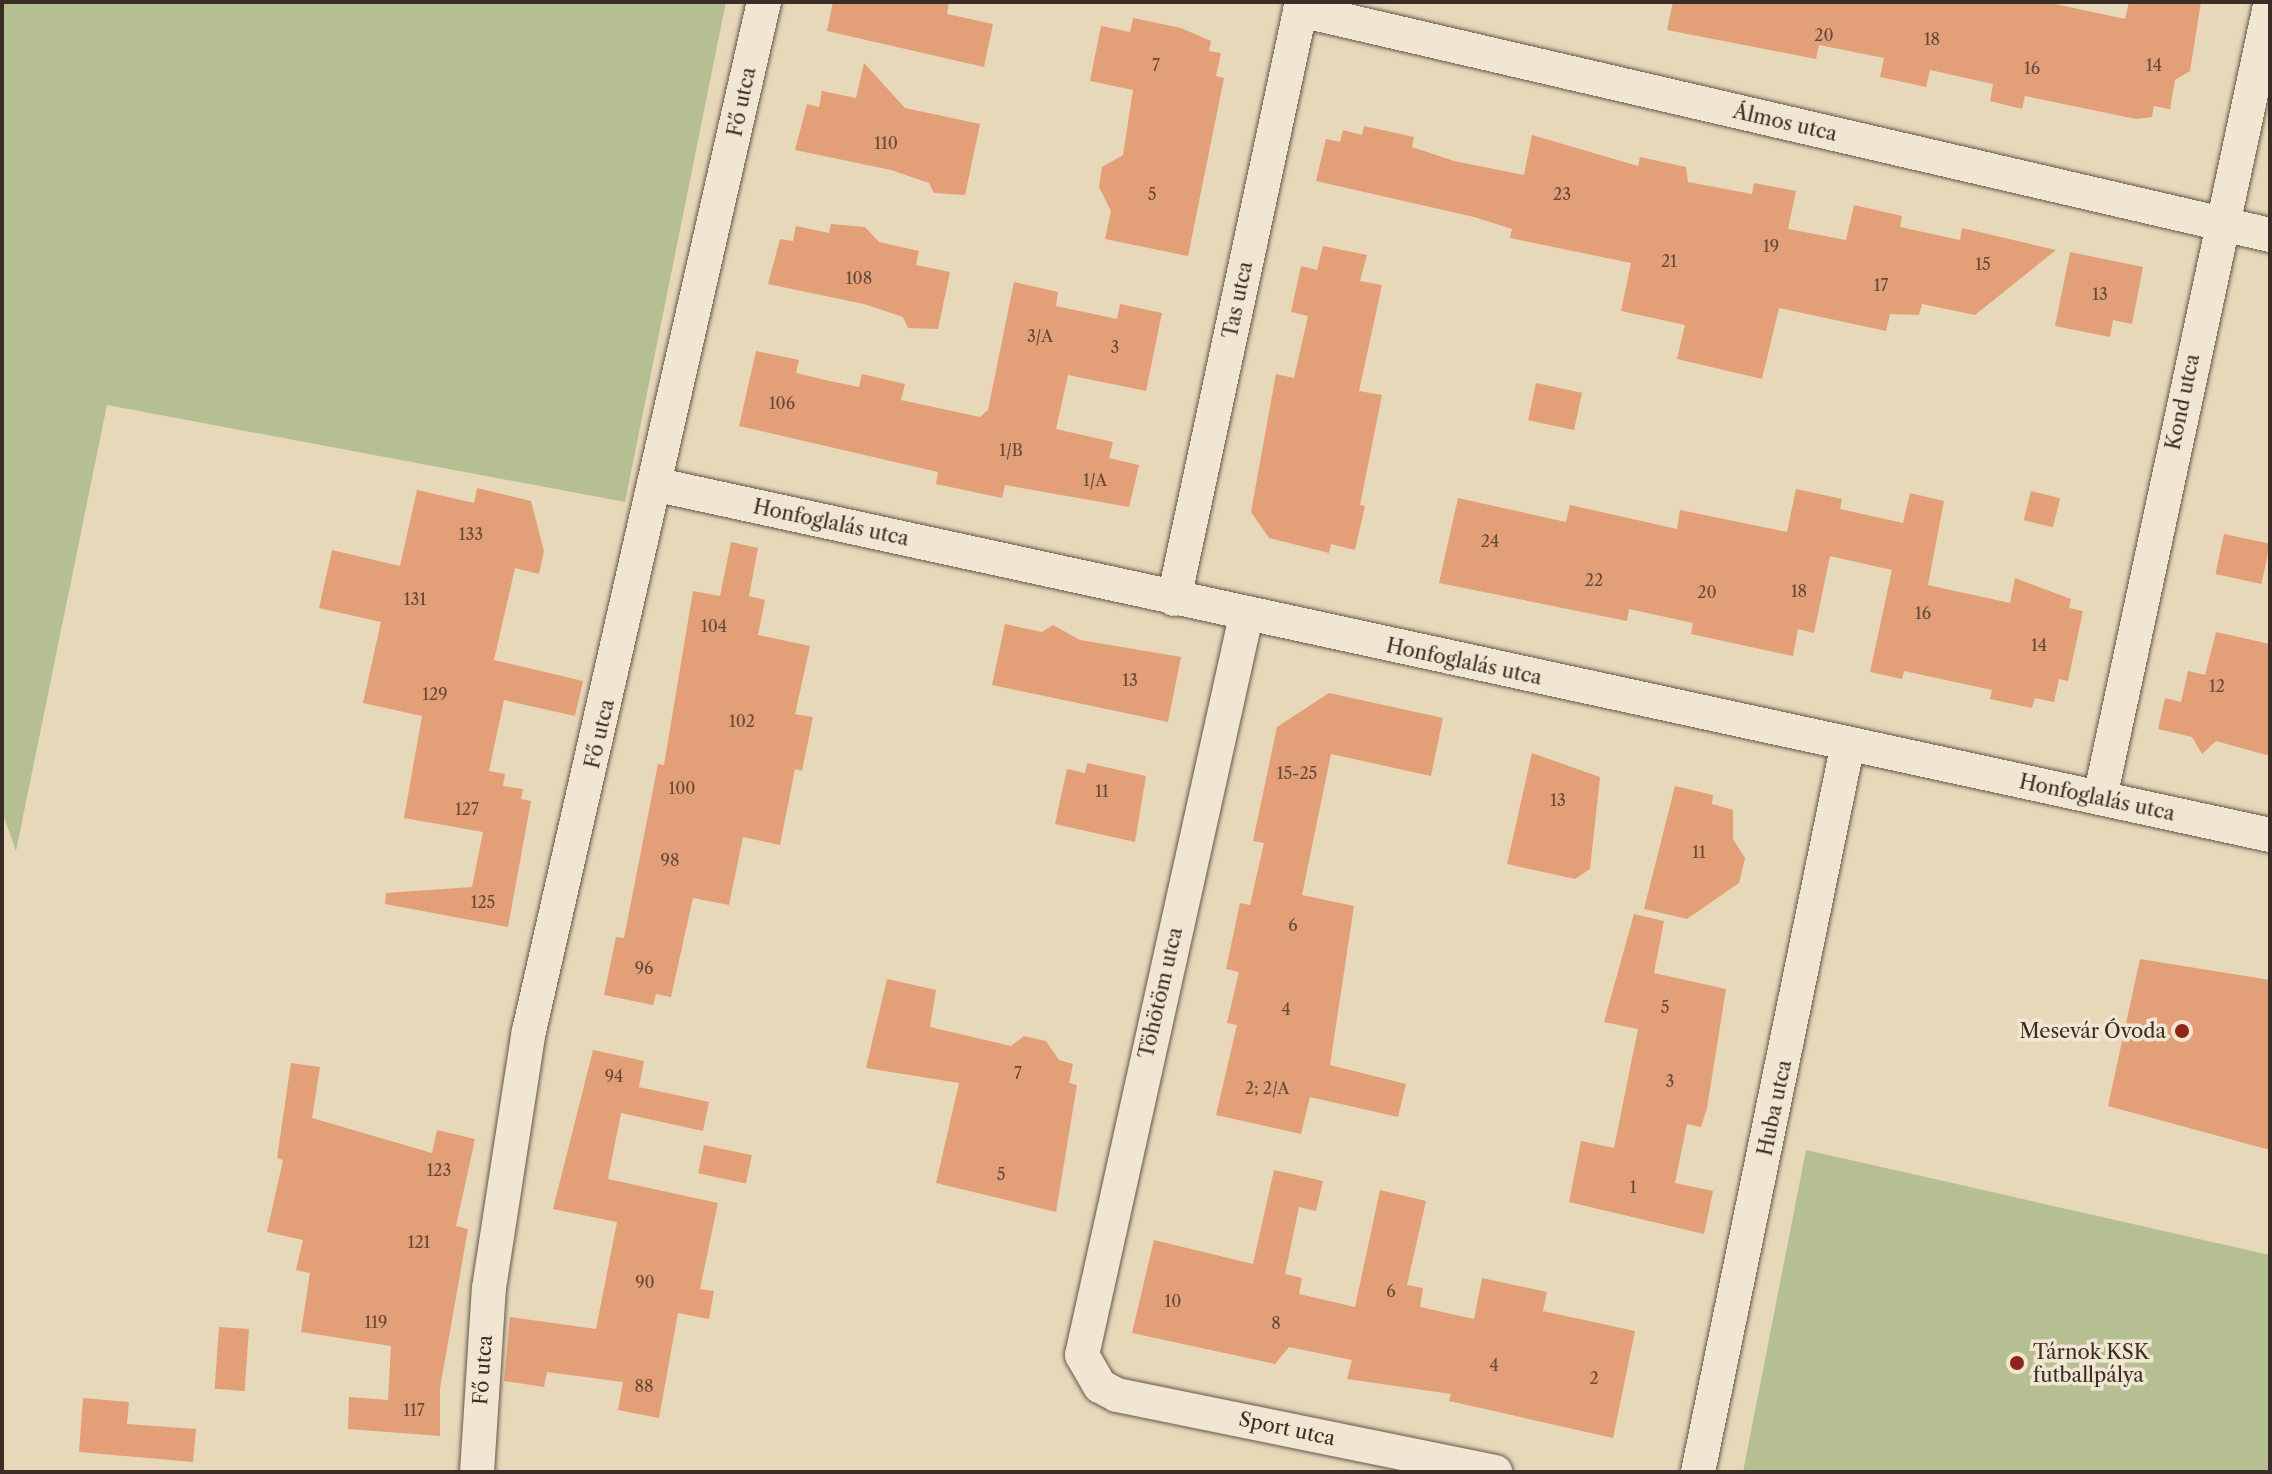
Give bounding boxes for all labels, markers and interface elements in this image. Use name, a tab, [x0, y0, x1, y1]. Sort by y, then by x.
house number: 20	[1814, 25, 1834, 45]
house number: 18	[1924, 29, 1940, 49]
house number: 7	[1152, 55, 1160, 75]
house number: 14	[2146, 55, 2162, 75]
house number: 16	[2024, 58, 2040, 78]
street label: Fő utca	[723, 65, 761, 139]
street label: Álmos utca	[1731, 99, 1839, 147]
house number: 110	[874, 133, 898, 153]
house number: 5	[1148, 184, 1156, 204]
house number: 23	[1553, 184, 1571, 204]
house number: 19	[1763, 236, 1779, 256]
house number: 21	[1661, 251, 1677, 271]
house number: 15	[1975, 254, 1991, 274]
street label: Tas utca	[1218, 259, 1258, 341]
house number: 108	[846, 268, 872, 288]
house number: 17	[1874, 275, 1888, 295]
house number: 13	[2092, 284, 2108, 304]
house number: 3/A	[1027, 326, 1053, 346]
house number: 3	[1111, 337, 1119, 357]
street label: Kond utca	[2161, 352, 2205, 452]
house number: 106	[769, 393, 795, 413]
house number: 1/B	[999, 440, 1023, 460]
house number: 1/A	[1083, 470, 1107, 490]
street label: Honfoglalás utca	[751, 495, 911, 551]
house number: 133	[459, 524, 483, 544]
house number: 24	[1481, 531, 1499, 551]
house number: 22	[1585, 570, 1603, 590]
house number: 18	[1791, 581, 1807, 601]
house number: 20	[1697, 582, 1717, 602]
house number: 131	[404, 589, 426, 609]
house number: 16	[1915, 603, 1931, 623]
house number: 104	[701, 616, 727, 636]
street label: Honfoglalás utca	[1384, 634, 1544, 690]
house number: 14	[2031, 635, 2047, 655]
house number: 13	[1122, 670, 1138, 690]
house number: 12	[2209, 676, 2225, 696]
house number: 129	[422, 684, 448, 704]
street label: Fő utca	[580, 697, 620, 771]
house number: 102	[729, 711, 755, 731]
house number: 15-25	[1277, 763, 1317, 783]
street label: Honfoglalás utca	[2017, 770, 2177, 826]
house number: 100	[668, 778, 696, 798]
house number: 11	[1095, 781, 1109, 801]
house number: 13	[1550, 790, 1566, 810]
house number: 127	[455, 799, 479, 819]
house number: 11	[1692, 842, 1706, 862]
house number: 98	[661, 850, 679, 870]
house number: 125	[471, 892, 495, 912]
house number: 6	[1288, 915, 1298, 935]
street label: Töhötöm utca	[1134, 925, 1188, 1061]
house number: 96	[635, 958, 653, 978]
house number: 5	[1661, 997, 1669, 1017]
house number: 4	[1281, 999, 1291, 1019]
place label: Mesevár Óvoda	[2019, 1019, 2166, 1043]
marker: Mesevár Óvoda	[2173, 1022, 2191, 1040]
street label: Huba utca	[1753, 1058, 1797, 1158]
house number: 7	[1014, 1063, 1022, 1083]
house number: 94	[605, 1066, 623, 1086]
house number: 3	[1666, 1071, 1674, 1091]
house number: 2; 2/A	[1245, 1078, 1289, 1098]
house number: 123	[427, 1160, 451, 1180]
house number: 5	[997, 1164, 1005, 1184]
house number: 1	[1630, 1177, 1636, 1197]
house number: 121	[408, 1232, 430, 1252]
house number: 90	[635, 1272, 655, 1292]
house number: 6	[1386, 1281, 1396, 1301]
house number: 10	[1165, 1291, 1181, 1311]
house number: 119	[365, 1312, 387, 1332]
house number: 8	[1271, 1313, 1281, 1333]
street label: Fő utca	[469, 1334, 497, 1406]
place label: Tárnok KSK futballpálya	[2033, 1340, 2150, 1387]
marker: Tárnok KSK futballpálya	[2008, 1354, 2026, 1372]
house number: 4	[1489, 1355, 1499, 1375]
house number: 2	[1589, 1368, 1599, 1388]
house number: 88	[635, 1376, 653, 1396]
house number: 117	[403, 1400, 425, 1420]
street label: Sport utca	[1237, 1407, 1337, 1451]

